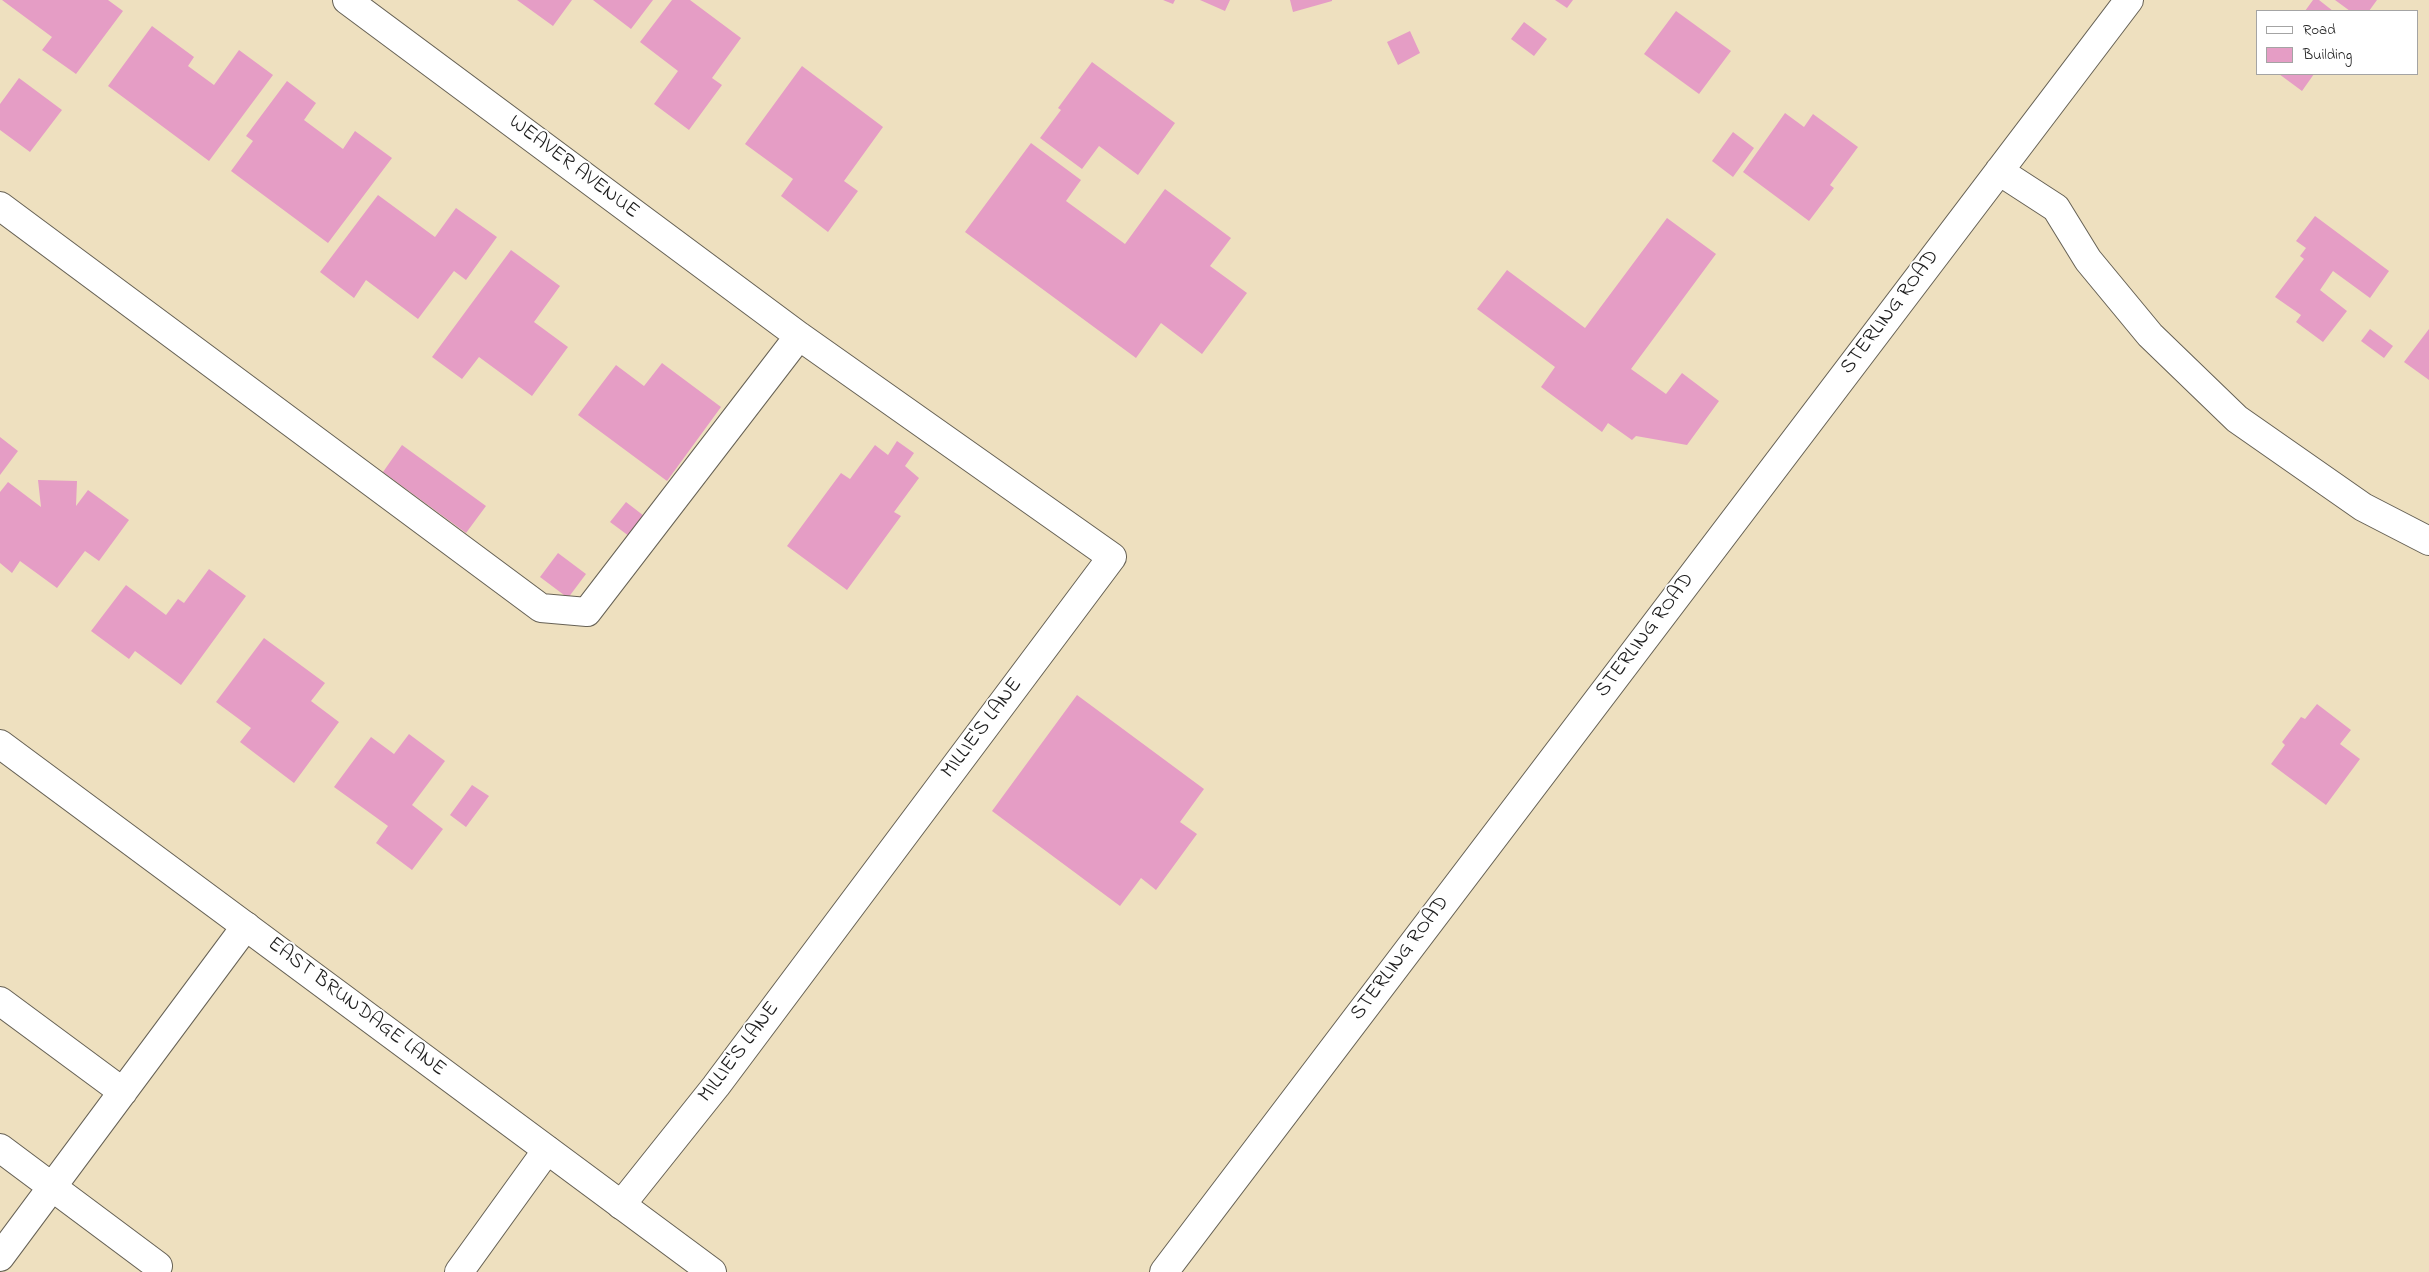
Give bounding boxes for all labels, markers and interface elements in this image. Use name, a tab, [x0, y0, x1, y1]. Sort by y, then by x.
legend	[2256, 10, 2419, 75]
text: Road	[2303, 19, 2336, 41]
text: Building	[2303, 44, 2352, 66]
street label: WEAVER AVENUE	[503, 111, 643, 225]
street label: STERLING ROAD	[1836, 246, 1946, 380]
street label: STERLING ROAD	[1591, 569, 1701, 703]
street label: MILLIE'S LANE	[937, 674, 1029, 784]
street label: STERLING ROAD	[1346, 892, 1456, 1026]
street label: EAST BRUNDAGE LANE	[262, 933, 450, 1083]
street label: MILLIE'S LANE	[694, 998, 786, 1108]

